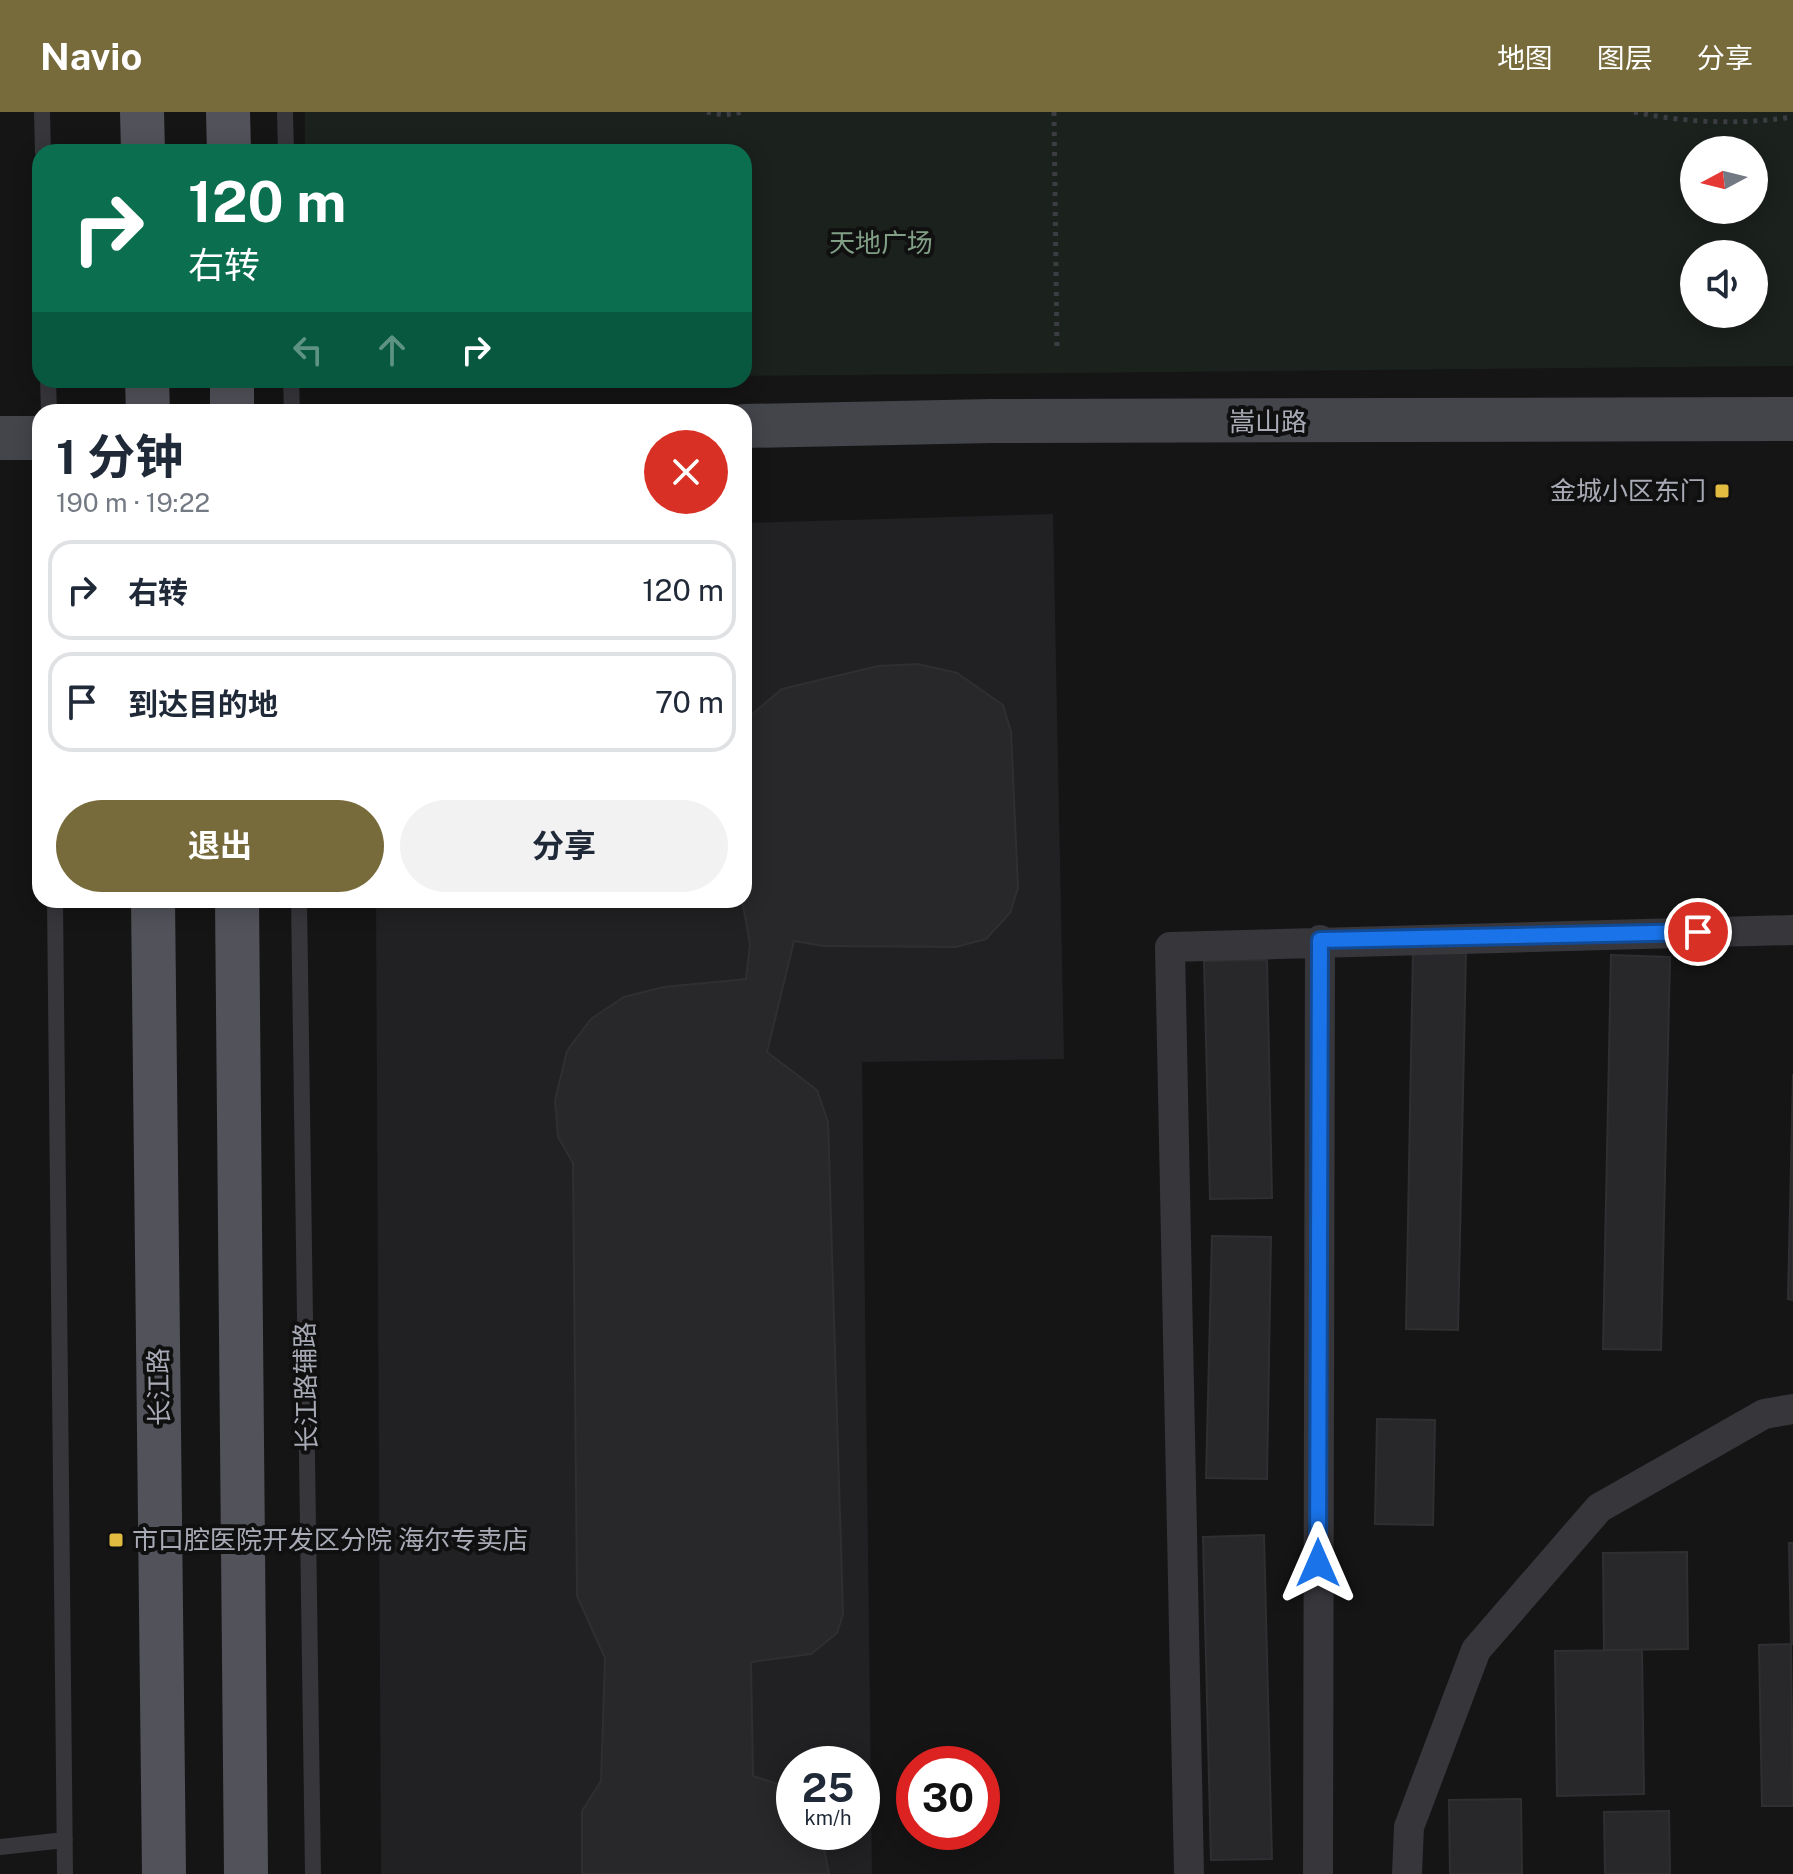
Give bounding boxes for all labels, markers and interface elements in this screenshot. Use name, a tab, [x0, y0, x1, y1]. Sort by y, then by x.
text: Navio	[40, 34, 142, 79]
text: 地图	[1497, 41, 1553, 74]
text: 图层	[1597, 41, 1653, 74]
text: 分享	[1697, 41, 1753, 74]
north arrow	[1680, 136, 1768, 224]
map controls	[1680, 136, 1768, 328]
text: 120 m	[188, 169, 346, 235]
icon: right	[56, 176, 160, 280]
park label: 天地广场	[829, 227, 933, 258]
button: sound	[1680, 240, 1768, 328]
text: 右转	[188, 244, 260, 286]
icon: left	[286, 328, 330, 372]
icon: ahead	[370, 328, 414, 372]
icon: right	[454, 328, 498, 372]
street label: 嵩山路	[1229, 406, 1307, 437]
text: 1 分钟	[56, 428, 183, 485]
button: close	[644, 430, 728, 514]
place label: 金城小区东门	[1550, 475, 1706, 506]
marker: 金城小区东门	[1713, 482, 1731, 500]
text: 190 m · 19:22	[56, 487, 210, 518]
icon: right	[60, 568, 104, 612]
text: 120 m	[642, 572, 724, 608]
text: 右转	[128, 574, 188, 610]
icon: arrive	[60, 680, 104, 724]
text: 70 m	[655, 684, 724, 720]
text: 到达目的地	[128, 686, 278, 722]
button: 退出	[56, 800, 384, 892]
button: 分享	[400, 800, 728, 892]
pin	[1664, 898, 1732, 966]
icon: arrive	[1676, 910, 1720, 954]
street label: 长江路辅路	[289, 1322, 322, 1452]
street label: 长江路	[142, 1348, 175, 1426]
position arrow	[1276, 1521, 1360, 1605]
place label: 市口腔医院开发区分院 海尔专卖店	[132, 1524, 528, 1555]
marker: 市口腔医院开发区分院 海尔专卖店	[107, 1531, 125, 1549]
speed limit sign: 30	[896, 1746, 1000, 1850]
text: 25	[802, 1764, 854, 1811]
text: km/h	[804, 1806, 852, 1830]

